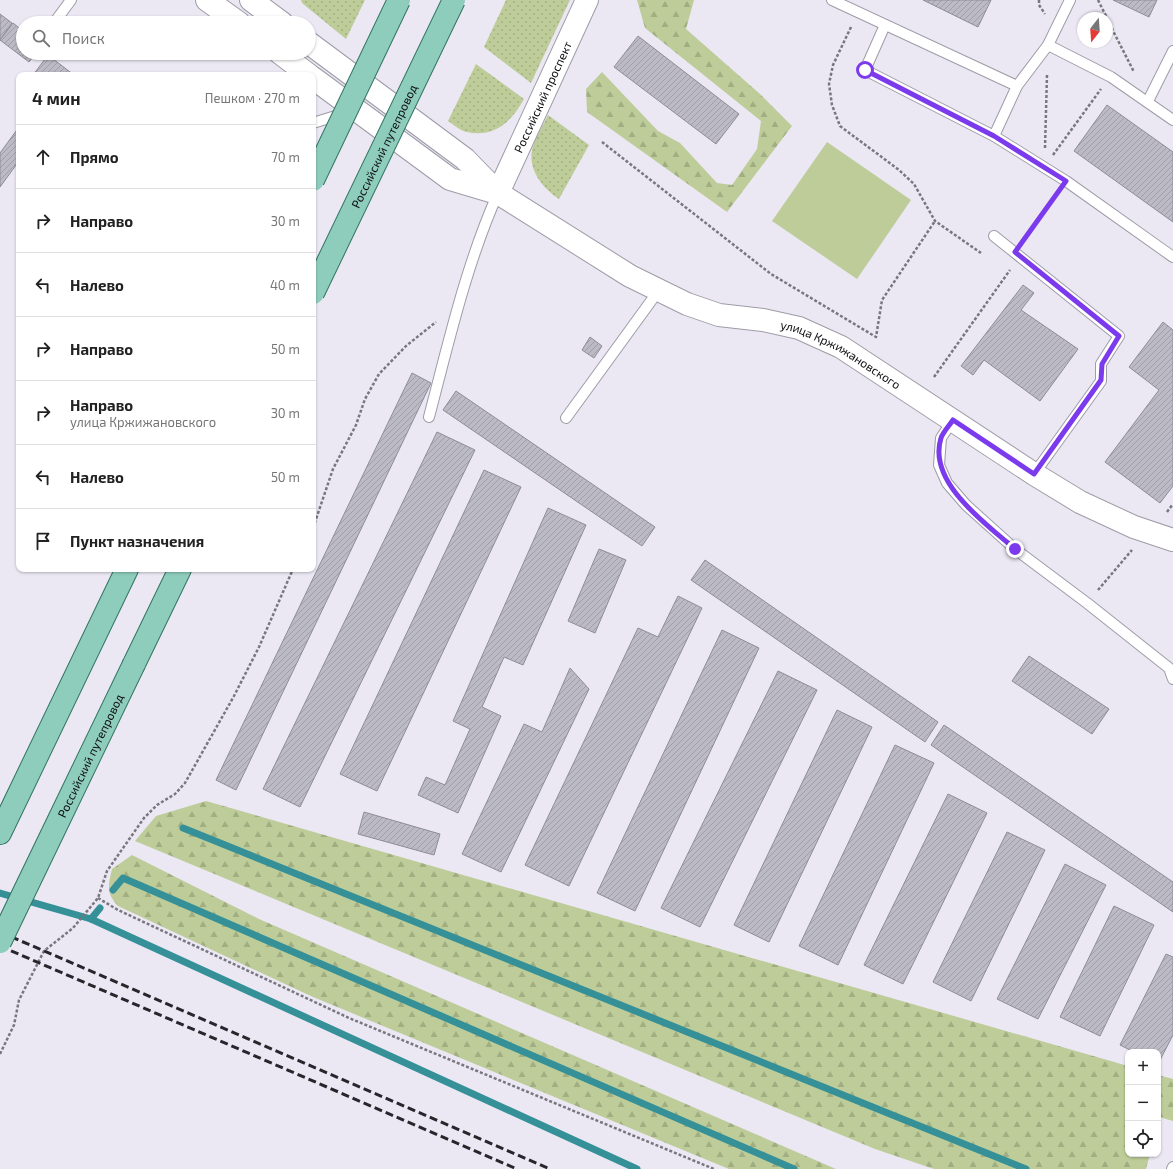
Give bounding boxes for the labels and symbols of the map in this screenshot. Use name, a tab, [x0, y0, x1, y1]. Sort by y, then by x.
north arrow	[1077, 12, 1113, 48]
street label: Российский проспект	[511, 39, 574, 155]
route start	[856, 61, 874, 79]
street label: Российский путепровод	[348, 82, 419, 210]
street label: улица Кржижановского	[779, 317, 904, 392]
route end	[1006, 540, 1024, 558]
street label: Российский путепровод	[54, 691, 126, 820]

